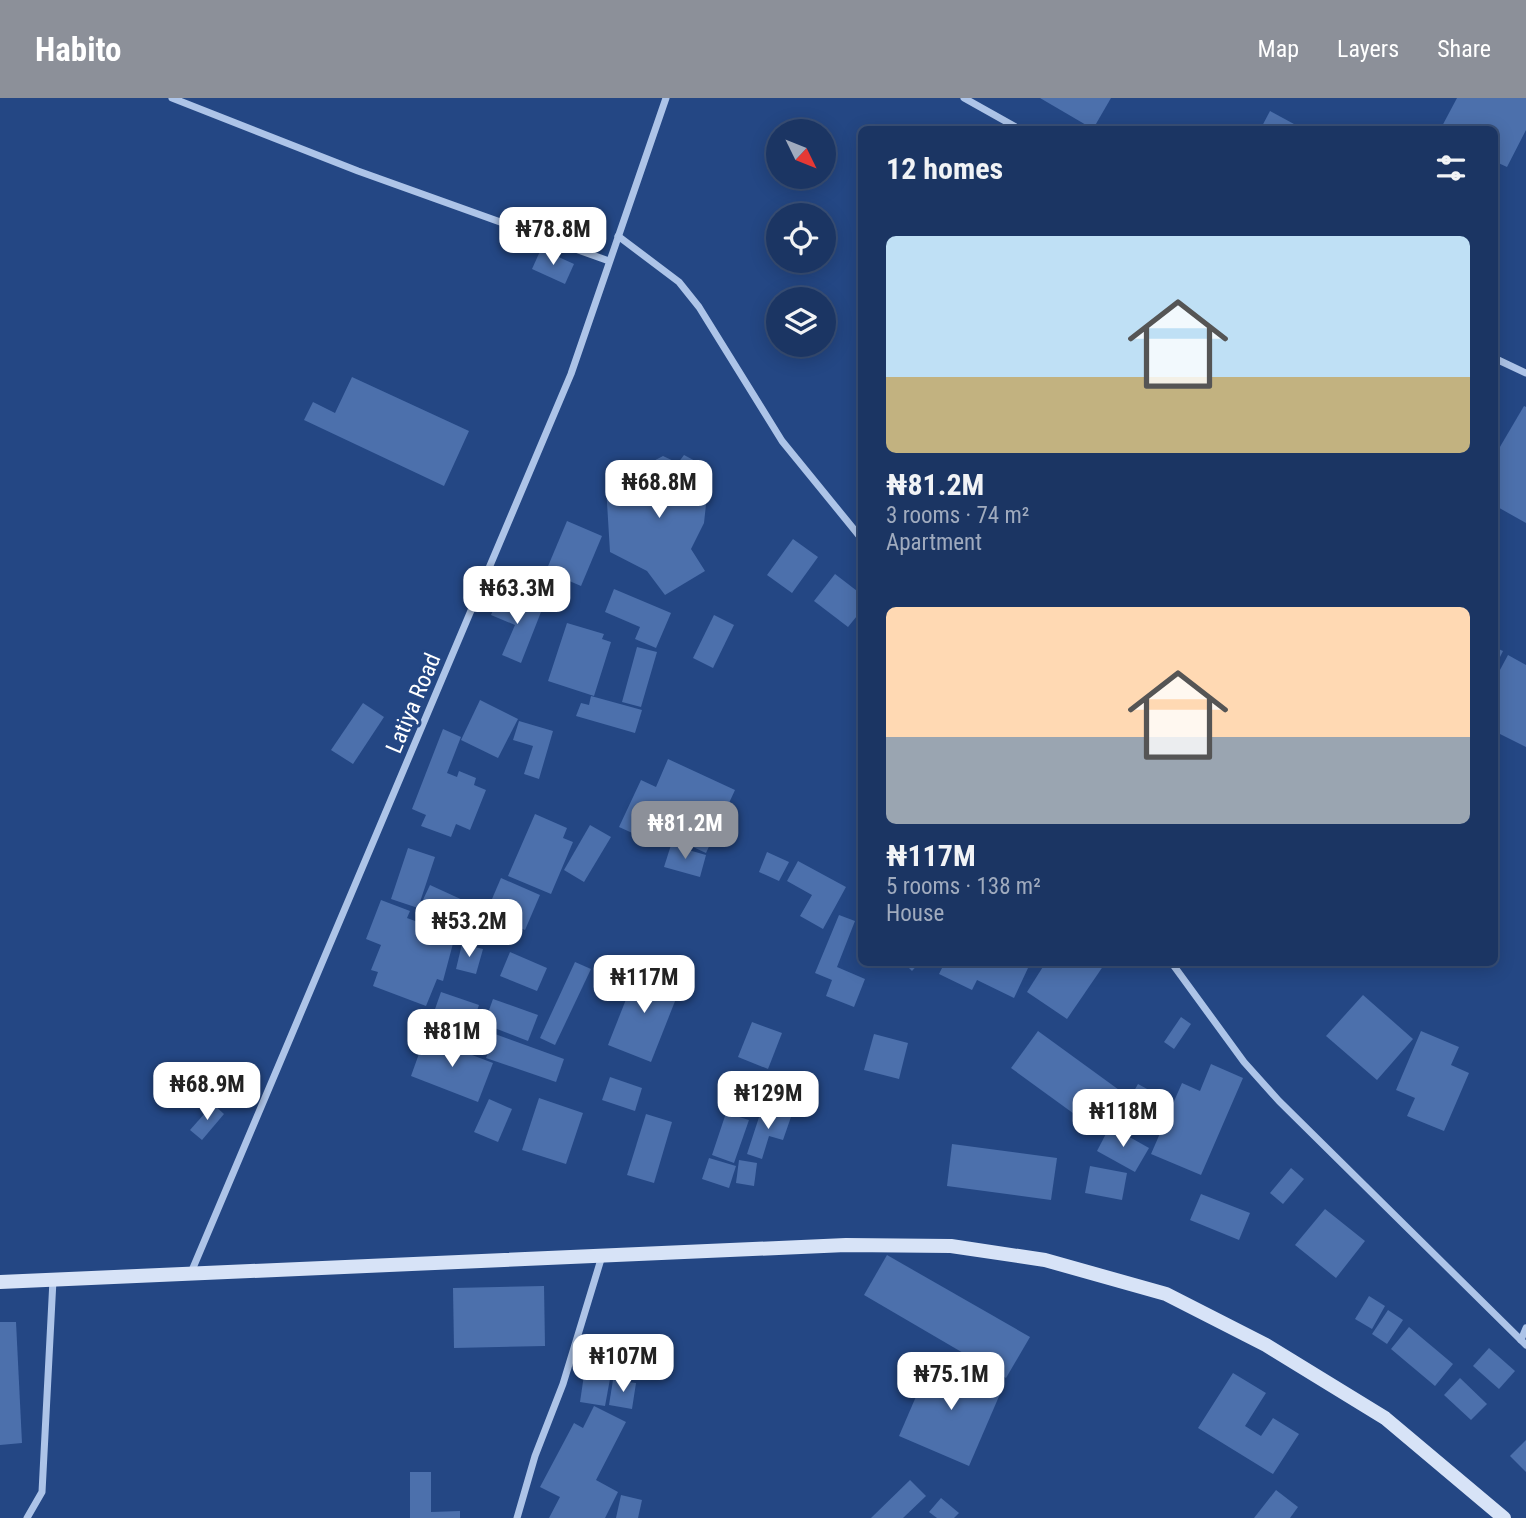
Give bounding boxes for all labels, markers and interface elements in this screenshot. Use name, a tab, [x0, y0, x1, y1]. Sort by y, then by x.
text: Habito	[35, 30, 122, 69]
text: Map	[1258, 35, 1299, 63]
text: Layers	[1337, 35, 1399, 63]
text: Share	[1437, 35, 1491, 63]
north arrow	[766, 119, 836, 189]
map controls	[766, 119, 836, 357]
icon: filters	[1432, 149, 1470, 187]
text: 12 homes	[886, 151, 1003, 186]
button: locate	[766, 203, 836, 273]
pin: ₦78.8M	[496, 208, 610, 267]
text: ₦78.8M	[515, 216, 591, 243]
icon: home	[1115, 281, 1241, 407]
button: layers	[766, 287, 836, 357]
pin: ₦68.8M	[602, 460, 716, 520]
text: ₦81.2M	[886, 467, 984, 502]
text: ₦68.8M	[621, 469, 697, 496]
text: 3 rooms · 74 m²	[886, 502, 1029, 529]
text: Apartment	[886, 529, 982, 556]
pin: ₦63.3M	[460, 566, 574, 626]
text: ₦63.3M	[479, 575, 555, 602]
street label: Latiya Road	[380, 649, 447, 757]
icon: home	[1115, 652, 1241, 778]
pin: ₦81.2M	[628, 802, 742, 861]
text: ₦81.2M	[647, 810, 723, 837]
text: ₦117M	[886, 838, 976, 873]
text: 5 rooms · 138 m²	[886, 873, 1041, 900]
pin: ₦53.2M	[412, 900, 526, 959]
text: House	[886, 900, 944, 927]
text: ₦53.2M	[431, 908, 507, 935]
pin: ₦117M	[595, 956, 693, 1015]
text: ₦117M	[610, 964, 678, 991]
pin: ₦81M	[411, 1010, 493, 1069]
text: ₦81M	[423, 1018, 481, 1045]
pin: ₦68.9M	[150, 1062, 264, 1122]
text: ₦68.9M	[169, 1071, 245, 1098]
pin: ₦129M	[719, 1072, 817, 1131]
text: ₦129M	[734, 1080, 802, 1107]
pin: ₦118M	[1074, 1090, 1172, 1149]
text: ₦118M	[1089, 1098, 1157, 1125]
pin: ₦107M	[574, 1334, 672, 1394]
text: ₦107M	[589, 1343, 657, 1370]
pin: ₦75.1M	[894, 1352, 1008, 1412]
text: ₦75.1M	[913, 1361, 989, 1388]

